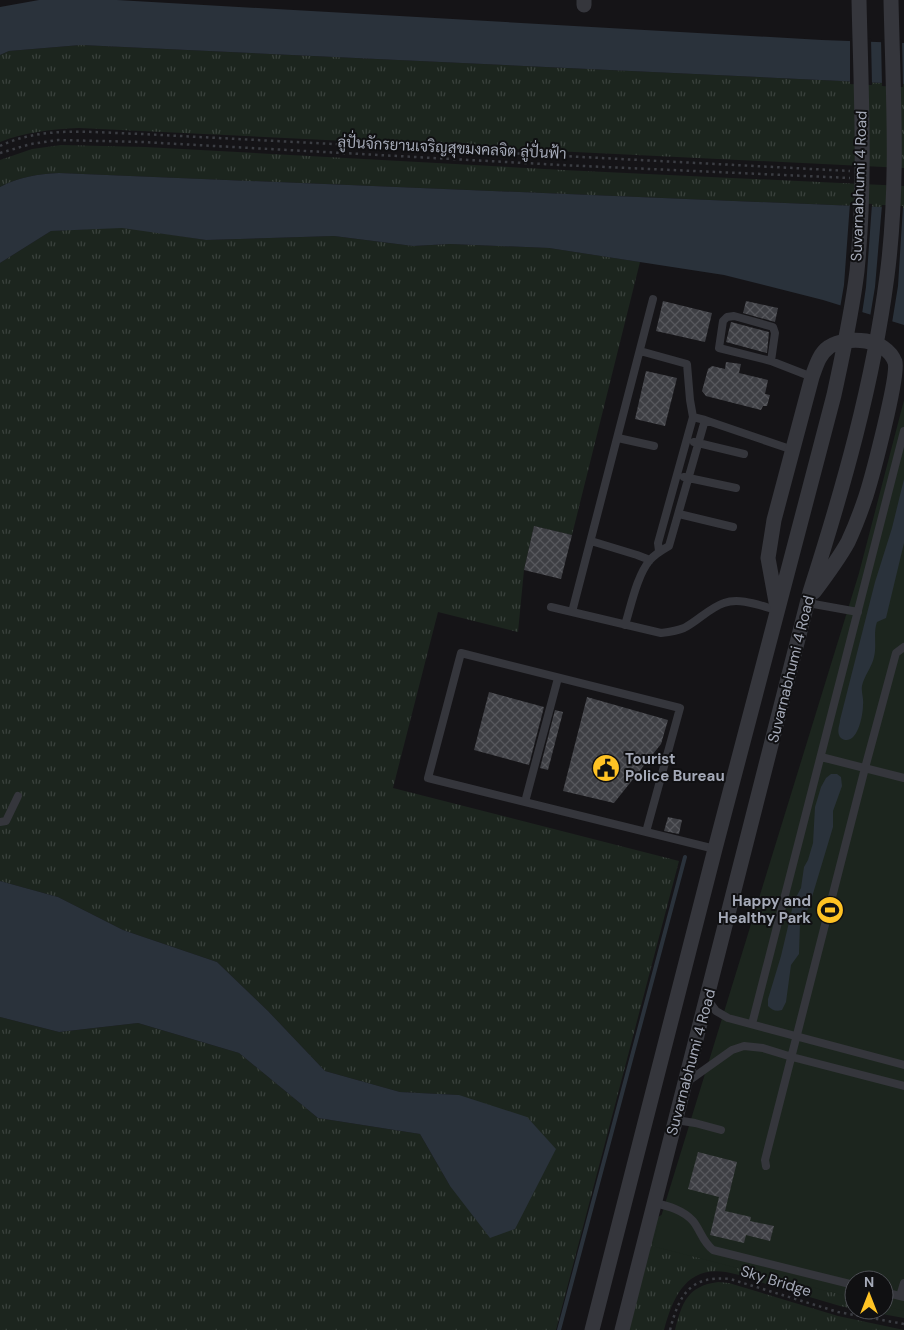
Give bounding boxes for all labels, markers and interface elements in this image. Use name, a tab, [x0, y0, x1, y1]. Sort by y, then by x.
street label: Suvarnabhumi 4 Road	[846, 110, 872, 262]
street label: ลู่ปั่นจักรยานเจริญสุขมงคลจิต ลู่ปั่นฟ้า	[337, 127, 567, 165]
street label: Suvarnabhumi 4 Road	[763, 593, 819, 745]
place label: Tourist Police Bureau	[625, 749, 725, 786]
public building icon: Tourist Police Bureau	[591, 753, 621, 783]
place label: Happy and Healthy Park	[718, 891, 811, 928]
sports icon: Happy and Healthy Park	[815, 895, 845, 925]
street label: Suvarnabhumi 4 Road	[662, 987, 720, 1137]
street label: Sky Bridge	[738, 1261, 814, 1301]
north arrow	[844, 1270, 894, 1320]
text: N	[864, 1273, 874, 1291]

